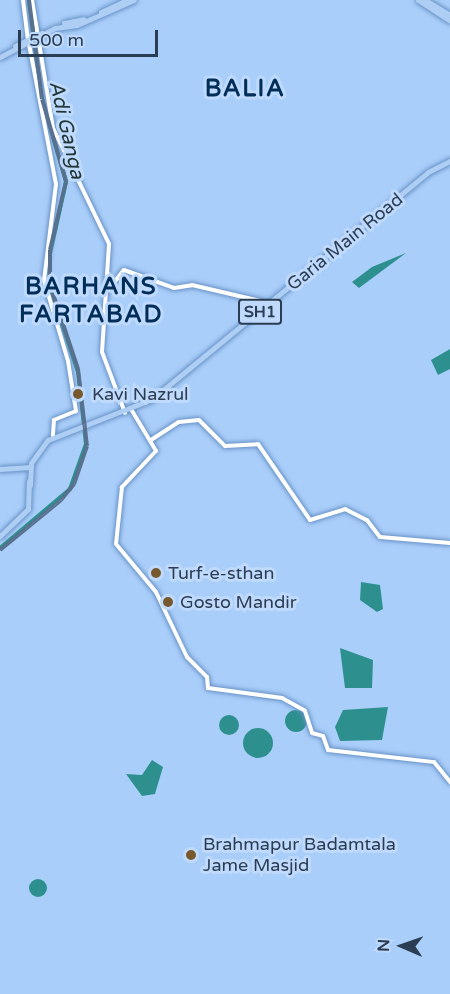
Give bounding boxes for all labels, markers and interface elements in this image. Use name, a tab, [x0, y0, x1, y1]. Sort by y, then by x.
scale bar	[21, 18, 160, 56]
text: 500 m	[29, 29, 84, 51]
district label: BALIA	[205, 75, 285, 103]
water label: Adi Ganga	[43, 79, 89, 181]
street label: Garia Main Road	[283, 189, 407, 295]
district label: BARHANS FARTABAD	[19, 273, 163, 329]
road number: SH1	[238, 299, 282, 325]
place label: Kavi Nazrul	[92, 383, 189, 405]
marker: Kavi Nazrul	[69, 385, 87, 403]
place label: Turf-e-sthan	[168, 562, 274, 584]
marker: Turf-e-sthan	[149, 566, 163, 580]
place label: Gosto Mandir	[180, 591, 297, 613]
marker: Gosto Mandir	[161, 595, 175, 609]
place label: Brahmapur Badamtala Jame Masjid	[203, 834, 396, 876]
marker: Brahmapur Badamtala Jame Masjid	[184, 848, 198, 862]
north arrow	[372, 916, 432, 976]
text: N	[374, 939, 394, 952]

